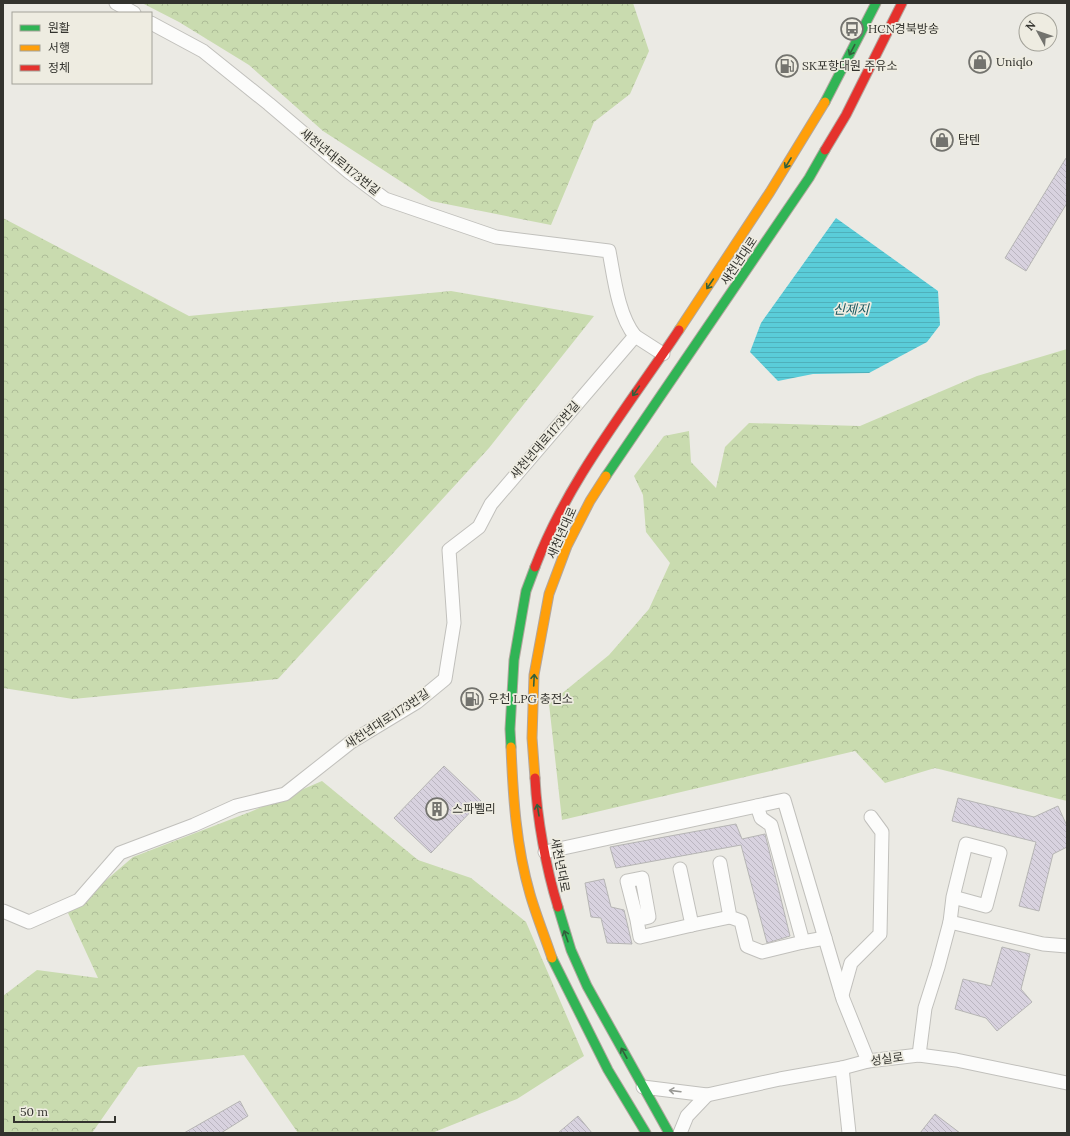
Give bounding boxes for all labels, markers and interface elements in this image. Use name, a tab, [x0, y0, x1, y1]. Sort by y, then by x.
legend	[12, 12, 152, 84]
north arrow	[1018, 12, 1058, 52]
bus stop icon: HCN경북방송	[839, 16, 865, 42]
text: N	[1022, 17, 1039, 33]
text: 원활	[48, 20, 70, 35]
place label: HCN경북방송	[868, 21, 939, 36]
text: 서행	[48, 40, 70, 55]
one-way arrow	[848, 44, 856, 56]
shop icon: Uniqlo	[967, 49, 993, 75]
fuel station icon: SK포항대원 주유소	[774, 53, 800, 79]
place label: Uniqlo	[996, 54, 1033, 69]
place label: SK포항대원 주유소	[802, 58, 897, 73]
text: 정체	[48, 60, 70, 75]
street label: 새천년대로1173번길	[297, 125, 383, 198]
shop icon: 탑텐	[929, 127, 955, 153]
place label: 탑텐	[958, 132, 980, 147]
one-way arrow	[784, 157, 792, 168]
street label: 새천년대로	[717, 234, 760, 288]
one-way arrow	[705, 278, 713, 290]
water label: 신제지	[833, 301, 870, 318]
one-way arrow	[632, 385, 640, 396]
street label: 새천년대로1173번길	[507, 398, 583, 482]
street label: 새천년대로	[543, 505, 580, 561]
one-way arrow	[530, 674, 537, 687]
street label: 새천년대로1173번길	[341, 686, 432, 752]
fuel station icon: 우천 LPG 충전소	[459, 686, 485, 712]
place label: 우천 LPG 충전소	[488, 691, 573, 706]
building icon: 스파벨리	[424, 796, 450, 822]
place label: 스파벨리	[452, 801, 496, 816]
one-way arrow	[534, 804, 542, 817]
street label: 새천년대로	[548, 836, 573, 893]
one-way arrow	[562, 930, 569, 943]
one-way arrow	[620, 1047, 628, 1059]
street label: 성실로	[869, 1049, 904, 1068]
one-way arrow	[669, 1087, 682, 1095]
scale bar	[14, 1098, 115, 1124]
text: 50 m	[20, 1104, 48, 1119]

